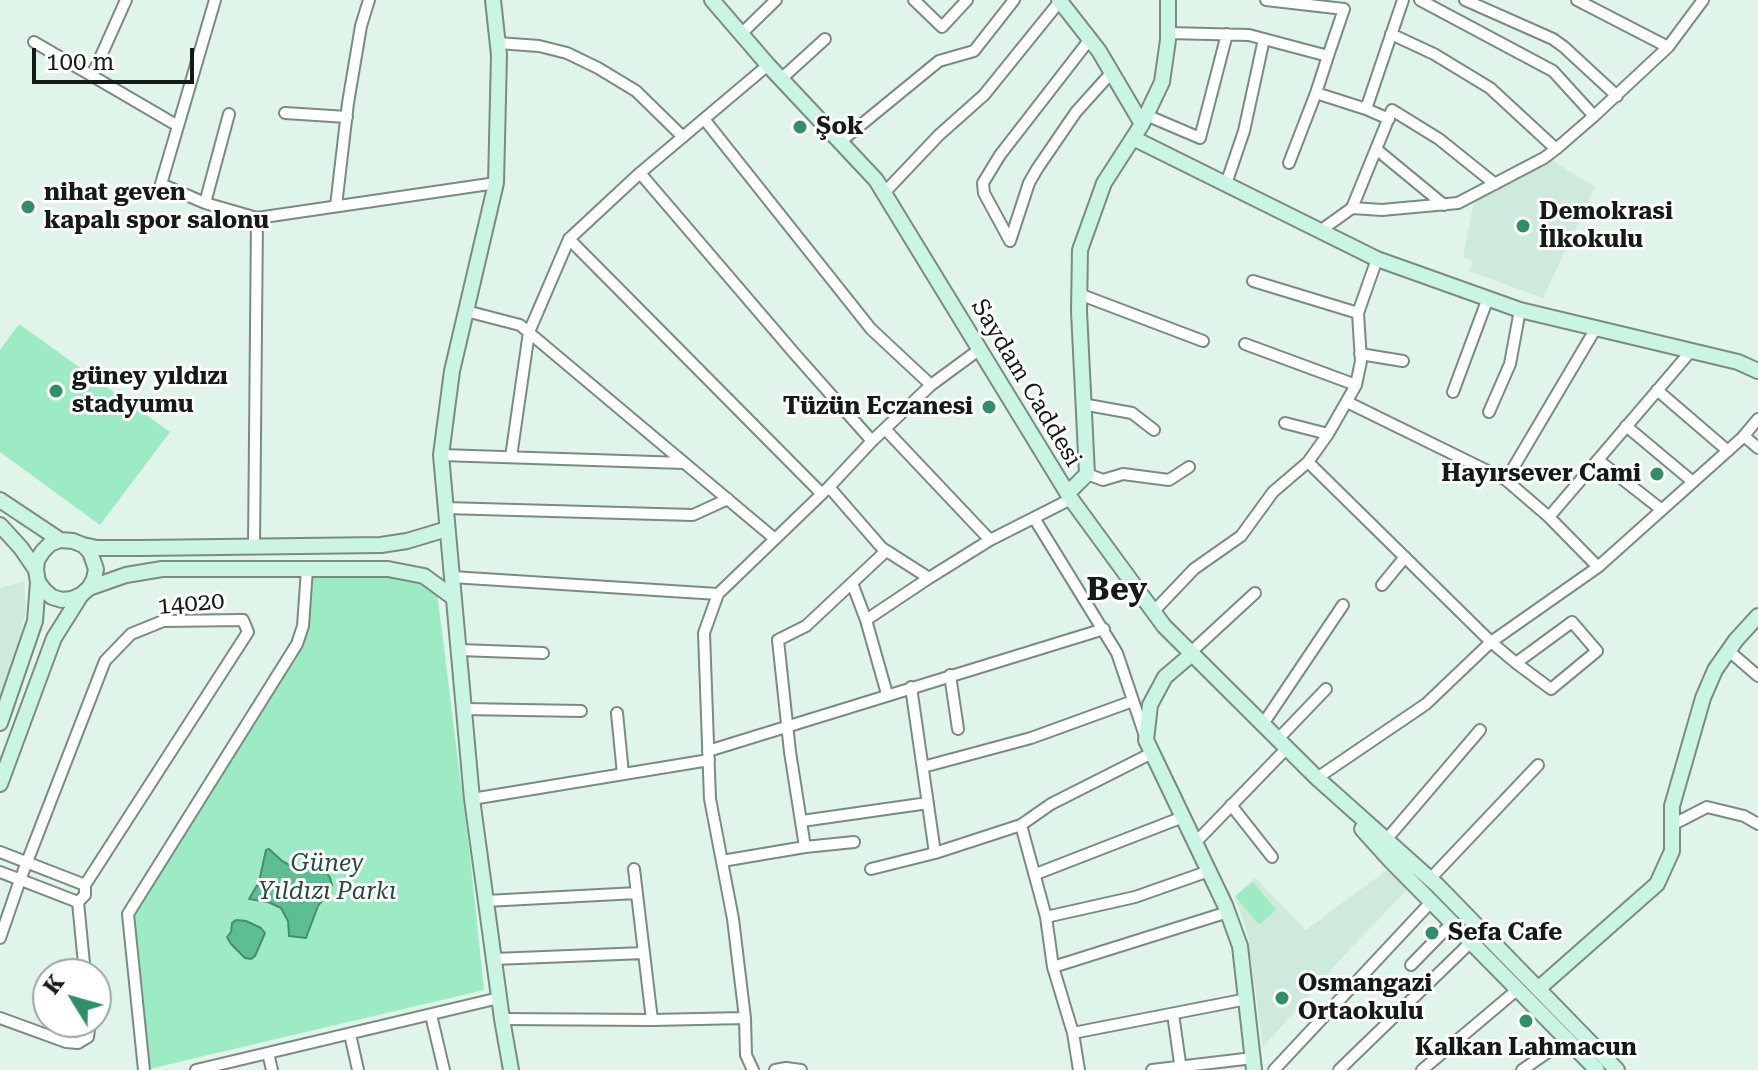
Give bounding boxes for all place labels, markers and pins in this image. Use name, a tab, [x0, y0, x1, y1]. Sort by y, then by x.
place label: Şok	[816, 113, 864, 141]
marker: Şok	[791, 118, 809, 136]
place label: nihat geven kapalı spor salonu	[44, 179, 269, 235]
marker: nihat geven kapalı spor salonu	[19, 198, 37, 216]
place label: Demokrasi İlkokulu	[1539, 198, 1673, 254]
marker: Demokrasi İlkokulu	[1514, 217, 1532, 235]
place label: güney yıldızı stadyumu	[72, 363, 228, 419]
marker: güney yıldızı stadyumu	[47, 382, 65, 400]
place label: Tüzün Eczanesi	[783, 393, 973, 421]
marker: Tüzün Eczanesi	[980, 398, 998, 416]
place label: Hayırsever Cami	[1441, 460, 1641, 488]
marker: Hayırsever Cami	[1648, 465, 1666, 483]
place label: Sefa Cafe	[1448, 919, 1562, 947]
marker: Sefa Cafe	[1423, 924, 1441, 942]
place label: Osmangazi Ortaokulu	[1298, 970, 1432, 1026]
marker: Osmangazi Ortaokulu	[1273, 989, 1291, 1007]
marker: Kalkan Lahmacun	[1517, 1012, 1535, 1030]
place label: Kalkan Lahmacun	[1415, 1034, 1637, 1062]

